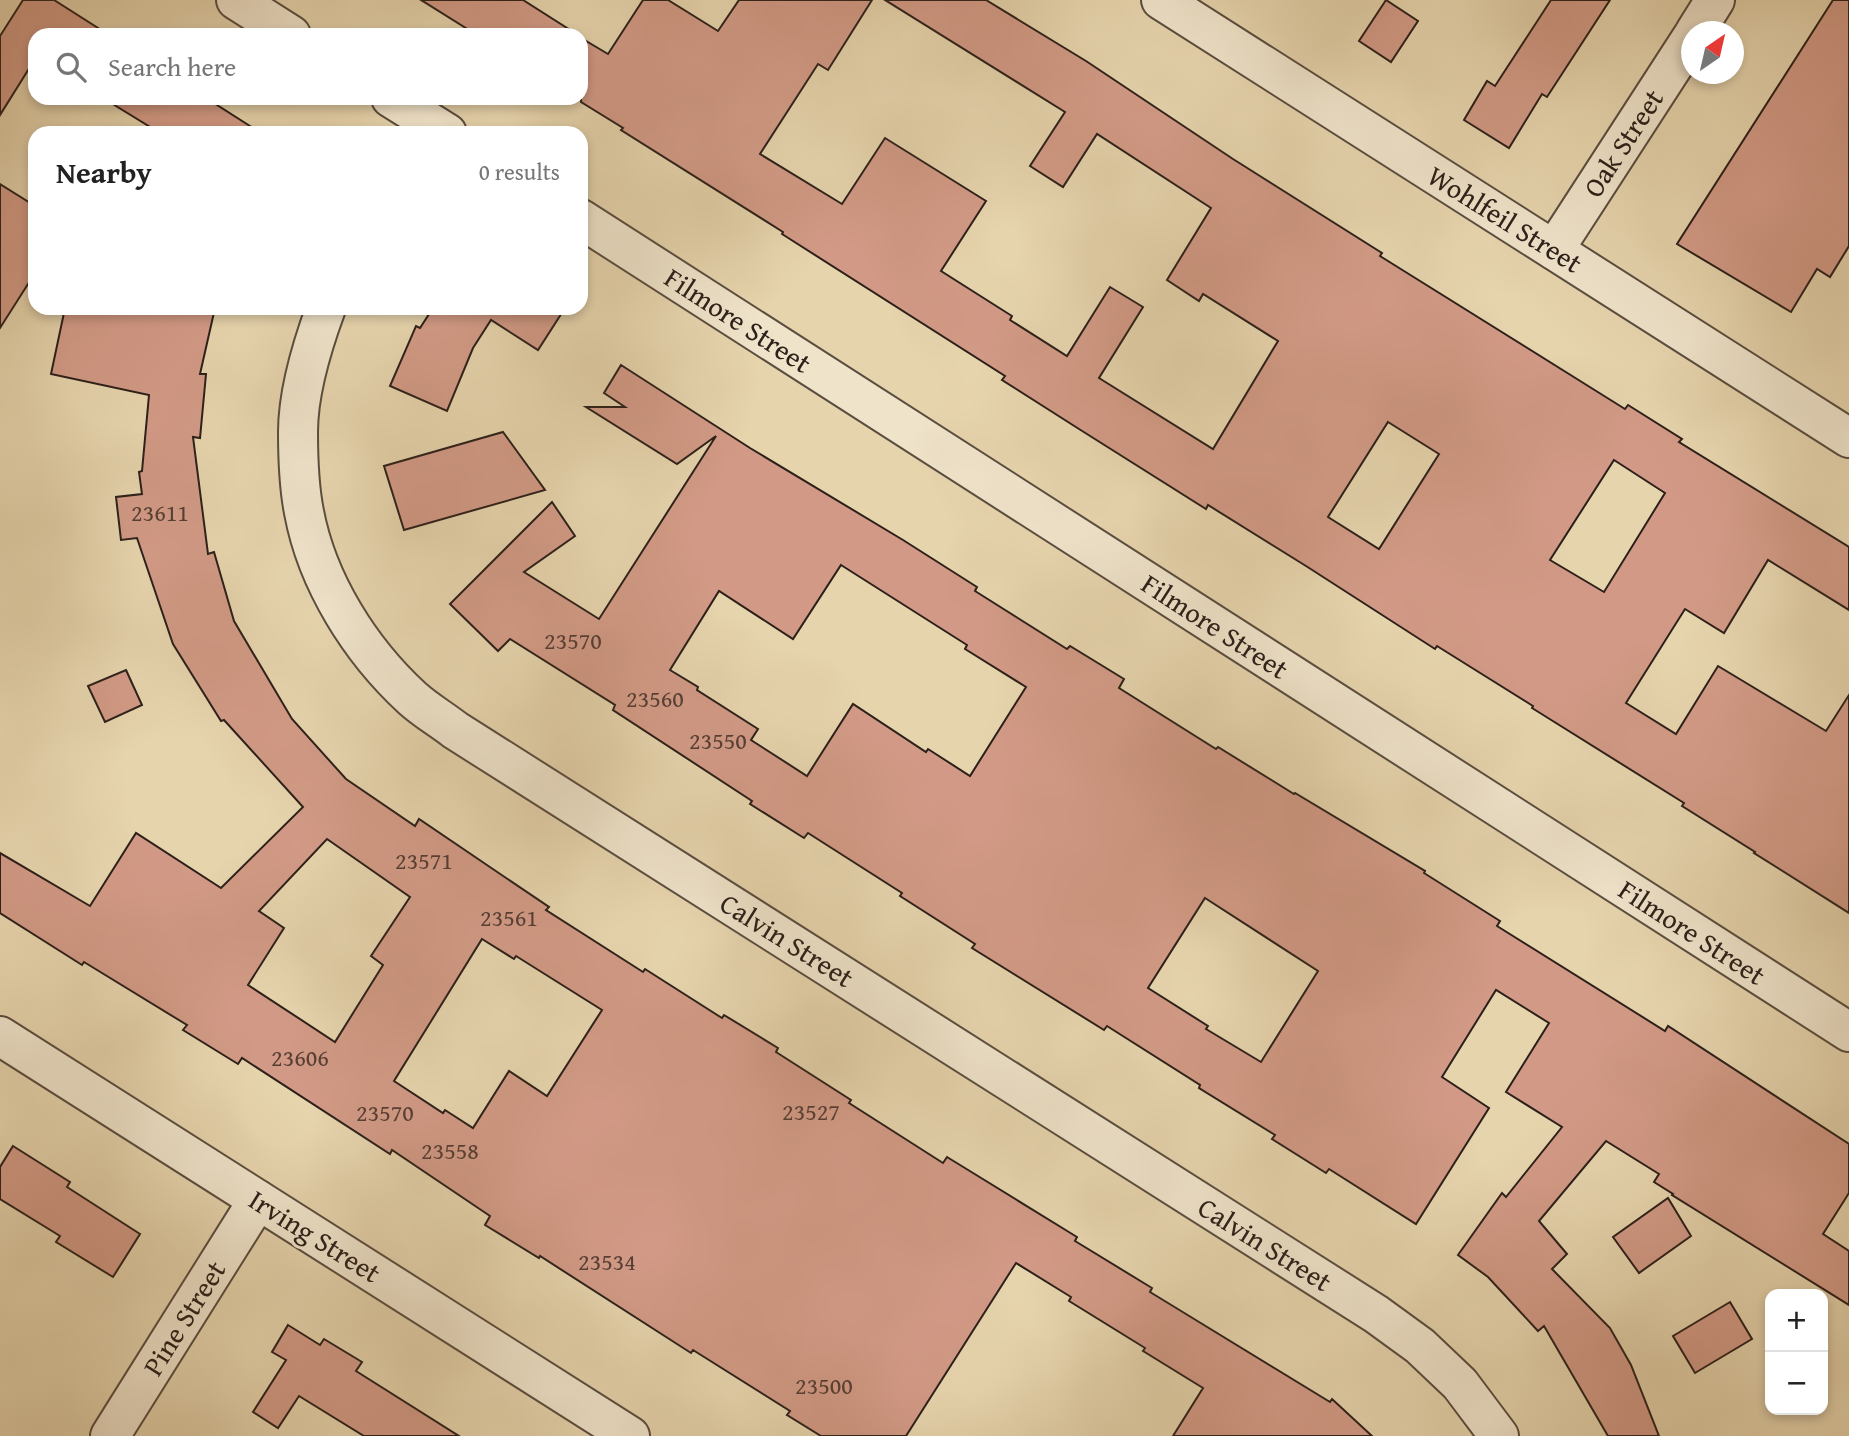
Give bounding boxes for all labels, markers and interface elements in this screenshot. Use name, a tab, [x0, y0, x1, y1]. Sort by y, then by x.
north arrow	[1681, 21, 1744, 84]
search box	[28, 28, 588, 105]
text: Search here	[108, 47, 236, 86]
icon: search	[52, 48, 90, 86]
street label: Oak Street	[1572, 81, 1673, 205]
text: Nearby	[56, 150, 152, 194]
text: 0 results	[479, 155, 560, 188]
street label: Wohlfeil Street	[1420, 155, 1591, 282]
street label: Filmore Street	[657, 257, 820, 383]
house number: 23611	[131, 495, 189, 530]
street label: Filmore Street	[1134, 563, 1297, 689]
house number: 23570	[544, 623, 602, 658]
house number: 23560	[626, 681, 684, 716]
house number: 23550	[689, 723, 747, 758]
house number: 23571	[395, 843, 453, 878]
street label: Filmore Street	[1611, 869, 1774, 995]
street label: Calvin Street	[712, 882, 862, 997]
house number: 23561	[480, 900, 538, 935]
house number: 23606	[271, 1040, 329, 1075]
house number: 23527	[782, 1094, 840, 1129]
house number: 23570	[356, 1095, 414, 1130]
house number: 23558	[421, 1133, 479, 1168]
street label: Irving Street	[241, 1179, 389, 1292]
street label: Calvin Street	[1190, 1186, 1340, 1301]
house number: 23534	[578, 1244, 636, 1279]
street label: Pine Street	[132, 1252, 235, 1383]
map controls	[1765, 1289, 1828, 1415]
button: +	[1765, 1289, 1828, 1352]
button: −	[1765, 1352, 1828, 1415]
house number: 23500	[795, 1368, 853, 1403]

